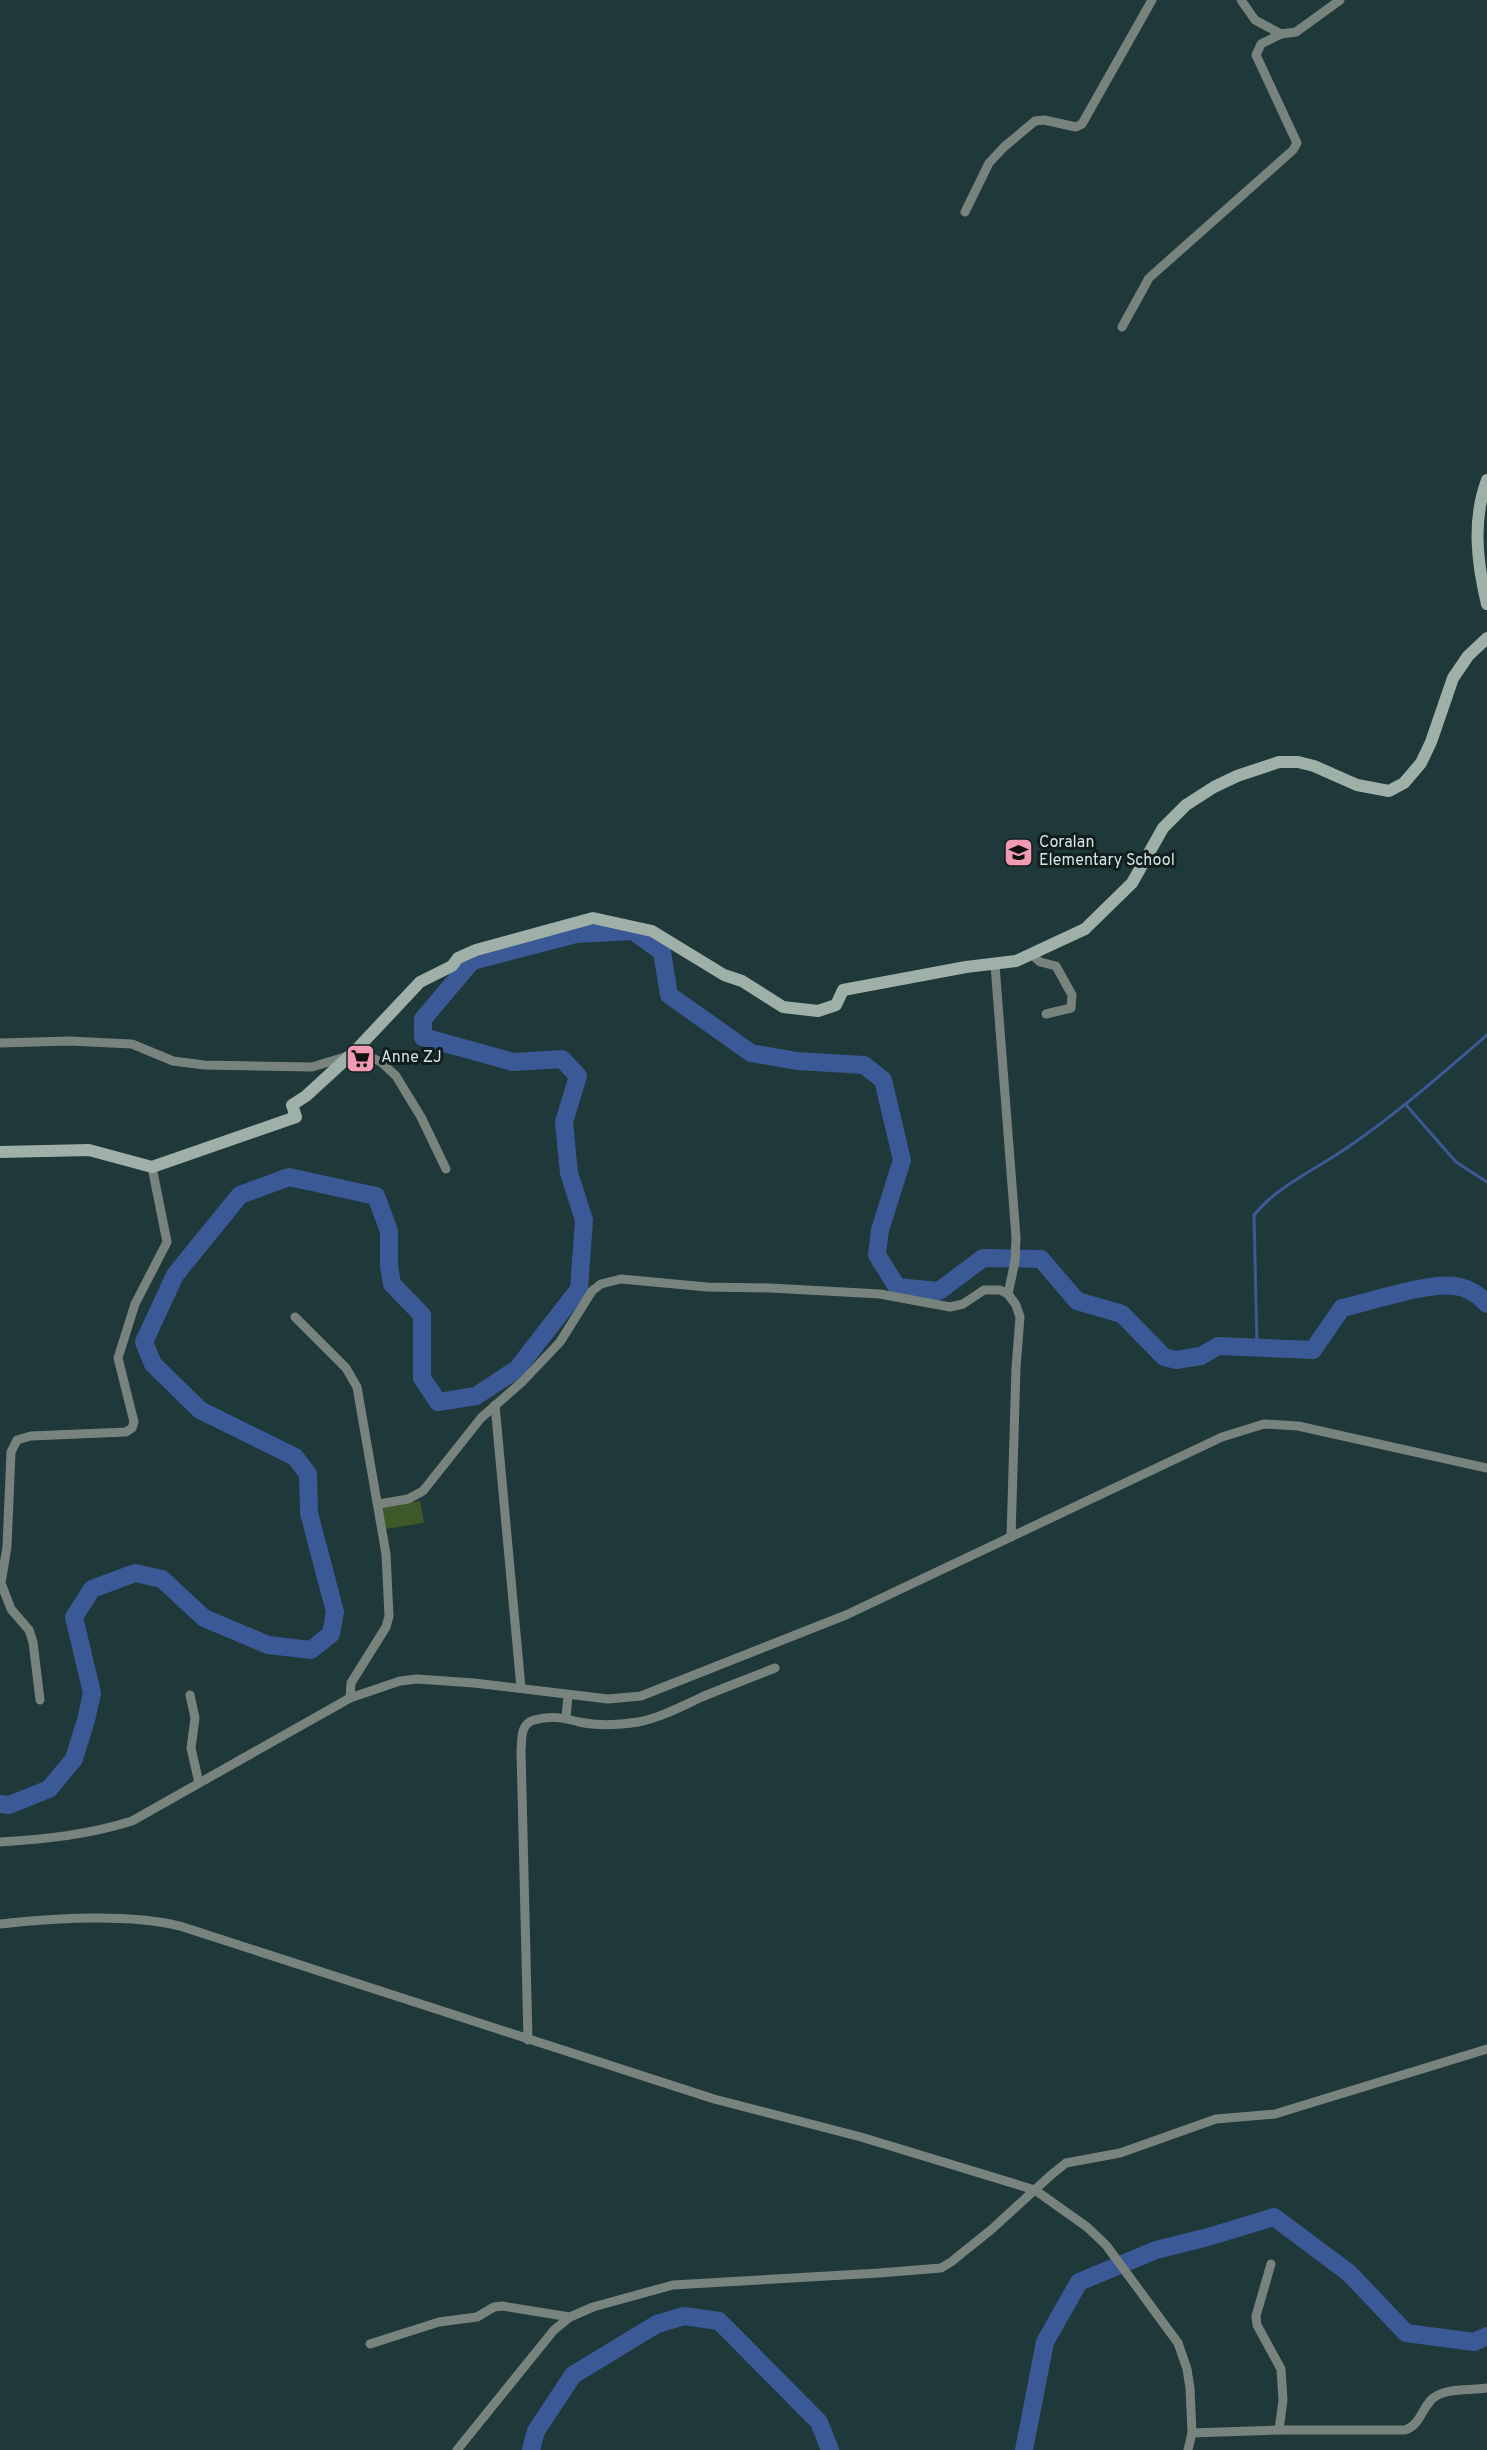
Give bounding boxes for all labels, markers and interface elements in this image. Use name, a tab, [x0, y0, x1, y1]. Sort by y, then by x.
place label: Coralan Elementary School	[1039, 833, 1175, 871]
school or university icon: Coralan Elementary School	[1002, 836, 1034, 868]
supermarket icon: Anne ZJ	[344, 1042, 376, 1074]
place label: Anne ZJ	[381, 1048, 442, 1068]

